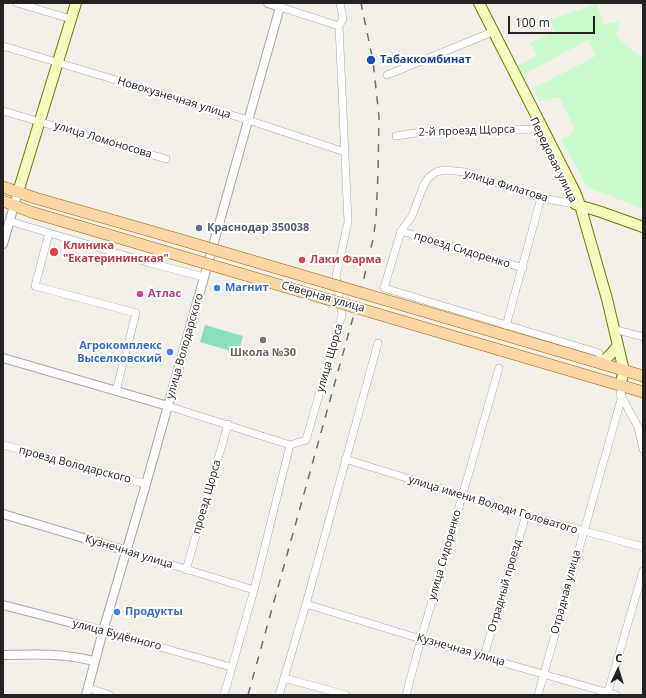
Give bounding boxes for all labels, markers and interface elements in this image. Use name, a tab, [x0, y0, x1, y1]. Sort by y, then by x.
scale bar	[510, 8, 597, 34]
text: 100 m	[515, 14, 550, 31]
place label: Табаккомбинат	[380, 53, 471, 67]
marker: Табаккомбинат	[365, 54, 377, 66]
street label: Новокузнечная улица	[116, 74, 232, 122]
street label: Передовая улица	[527, 115, 579, 205]
street label: улица Ломоносова	[52, 119, 154, 161]
street label: 2-й проезд Щорса	[418, 123, 516, 139]
street label: улица Филатова	[462, 167, 550, 205]
place label: Краснодар 350038	[207, 221, 309, 235]
marker: Краснодар 350038	[194, 223, 204, 233]
street label: проезд Сидоренко	[412, 229, 512, 271]
place label: Клиника "Екатерининская"	[63, 239, 169, 265]
marker: Клиника "Екатерининская"	[48, 246, 60, 258]
place label: Лаки Фарма	[310, 253, 381, 267]
marker: Лаки Фарма	[297, 255, 307, 265]
street label: Северная улица	[280, 279, 366, 315]
place label: Магнит	[225, 281, 269, 295]
marker: Магнит	[212, 283, 222, 293]
place label: Атлас	[148, 287, 181, 301]
marker: Атлас	[135, 289, 145, 299]
street label: улица Володарского	[164, 292, 206, 400]
street label: улица Щорса	[314, 322, 346, 394]
marker: Школа №30	[258, 335, 268, 345]
place label: Агрокомплекс Выселковский	[77, 339, 162, 365]
place label: Школа №30	[230, 346, 296, 360]
marker: Агрокомплекс Выселковский	[165, 347, 175, 357]
street label: проезд Володарского	[17, 444, 133, 486]
street label: проезд Щорса	[190, 458, 224, 536]
street label: улица имени Володи Головатого	[407, 473, 579, 537]
street label: улица Сидоренко	[426, 508, 464, 602]
street label: Кузнечная улица	[83, 532, 175, 572]
street label: Отрадный проезд	[485, 538, 525, 634]
street label: Отрадная улица	[548, 548, 584, 636]
place label: Продукты	[125, 605, 183, 619]
marker: Продукты	[112, 607, 122, 617]
street label: улица Будённого	[71, 617, 163, 653]
street label: Кузнечная улица	[415, 631, 507, 669]
north arrow	[598, 650, 638, 690]
text: С	[615, 650, 623, 665]

